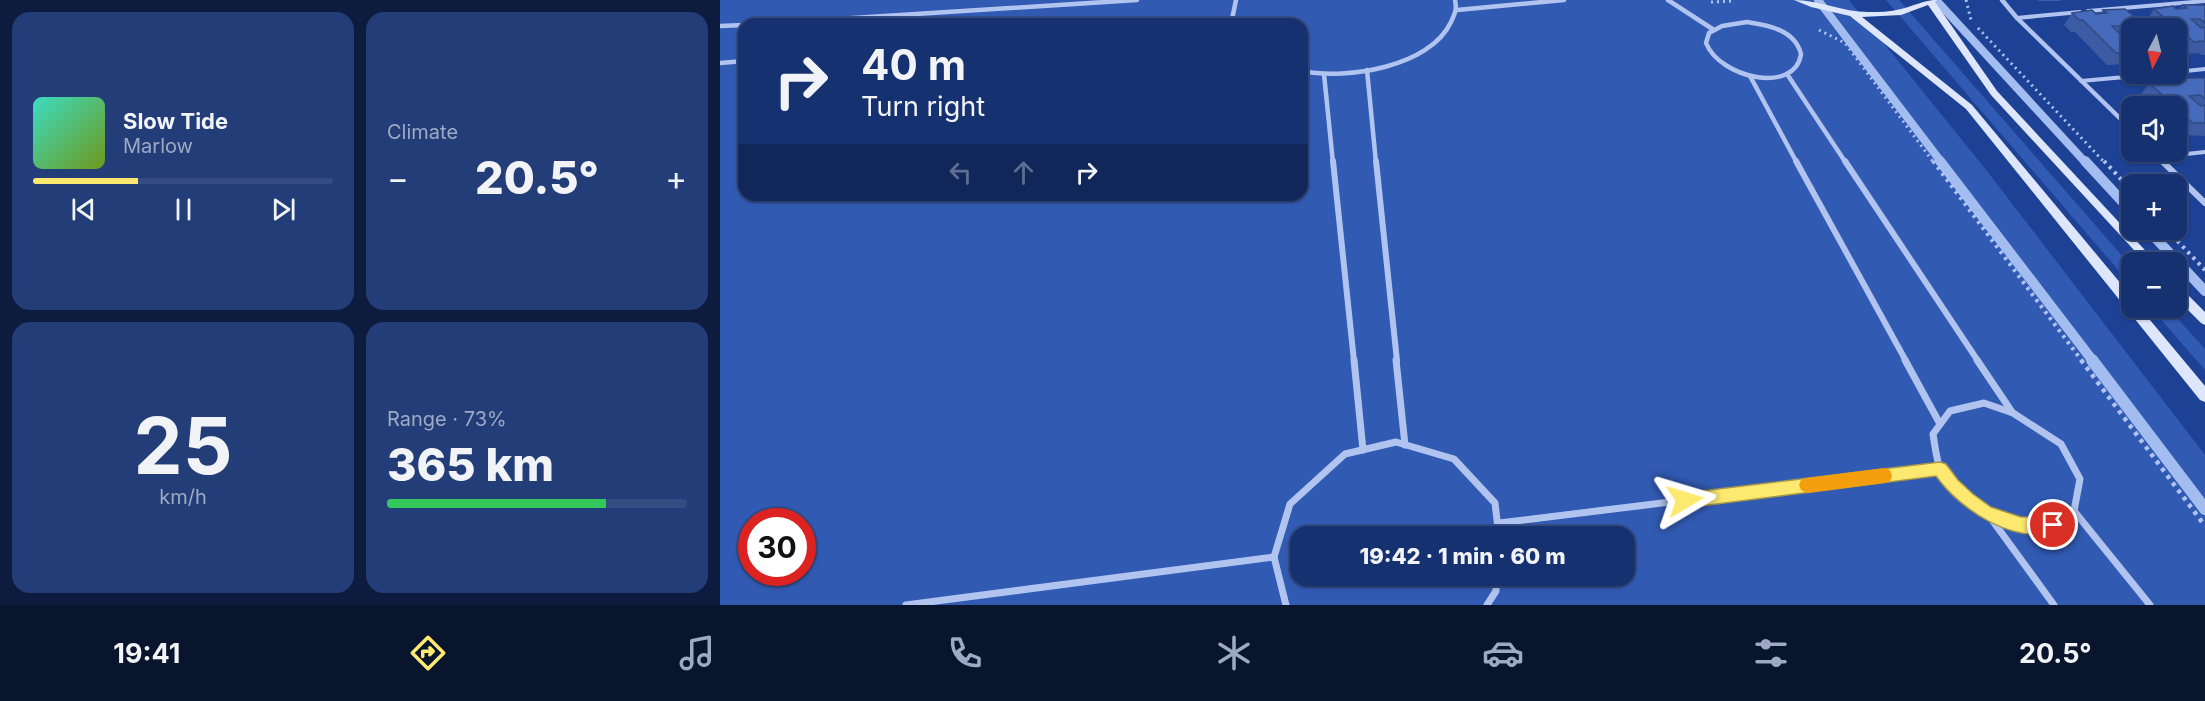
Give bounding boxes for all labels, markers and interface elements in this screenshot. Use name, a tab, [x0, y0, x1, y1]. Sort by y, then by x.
north arrow	[2121, 18, 2187, 84]
map controls	[2121, 18, 2187, 318]
text: 40 m	[861, 39, 966, 90]
icon: right	[762, 42, 840, 120]
text: Turn right	[861, 90, 985, 123]
button: sound	[2121, 96, 2187, 162]
text: Slow Tide	[123, 108, 228, 134]
text: Climate	[387, 120, 458, 144]
text: Marlow	[123, 134, 193, 158]
text: 20.5°	[475, 150, 599, 205]
icon: left	[944, 156, 977, 189]
icon: ahead	[1007, 156, 1040, 189]
icon: right	[1070, 156, 1103, 189]
text: −	[387, 158, 409, 198]
text: +	[665, 158, 687, 198]
button: +	[2121, 174, 2187, 240]
icon: previous	[67, 193, 100, 226]
icon: pause	[167, 193, 200, 226]
icon: next	[267, 193, 300, 226]
button: −	[2121, 252, 2187, 318]
text: 25	[134, 398, 233, 493]
text: Range · 73%	[387, 407, 507, 431]
text: 365 km	[387, 437, 554, 492]
position arrow	[1653, 468, 1717, 532]
text: km/h	[159, 485, 207, 509]
pin	[2027, 499, 2078, 550]
speed limit sign: 30	[738, 508, 816, 586]
icon: arrive	[2036, 508, 2069, 541]
text: 19:42 · 1 min · 60 m	[1359, 543, 1566, 569]
icon: directions	[407, 632, 449, 674]
icon: music	[676, 632, 718, 674]
icon: phone	[944, 632, 986, 674]
icon: climate	[1213, 632, 1255, 674]
icon: car	[1482, 632, 1524, 674]
icon: filters	[1750, 632, 1792, 674]
text: 19:41	[113, 637, 180, 670]
text: 20.5°	[2019, 637, 2092, 670]

